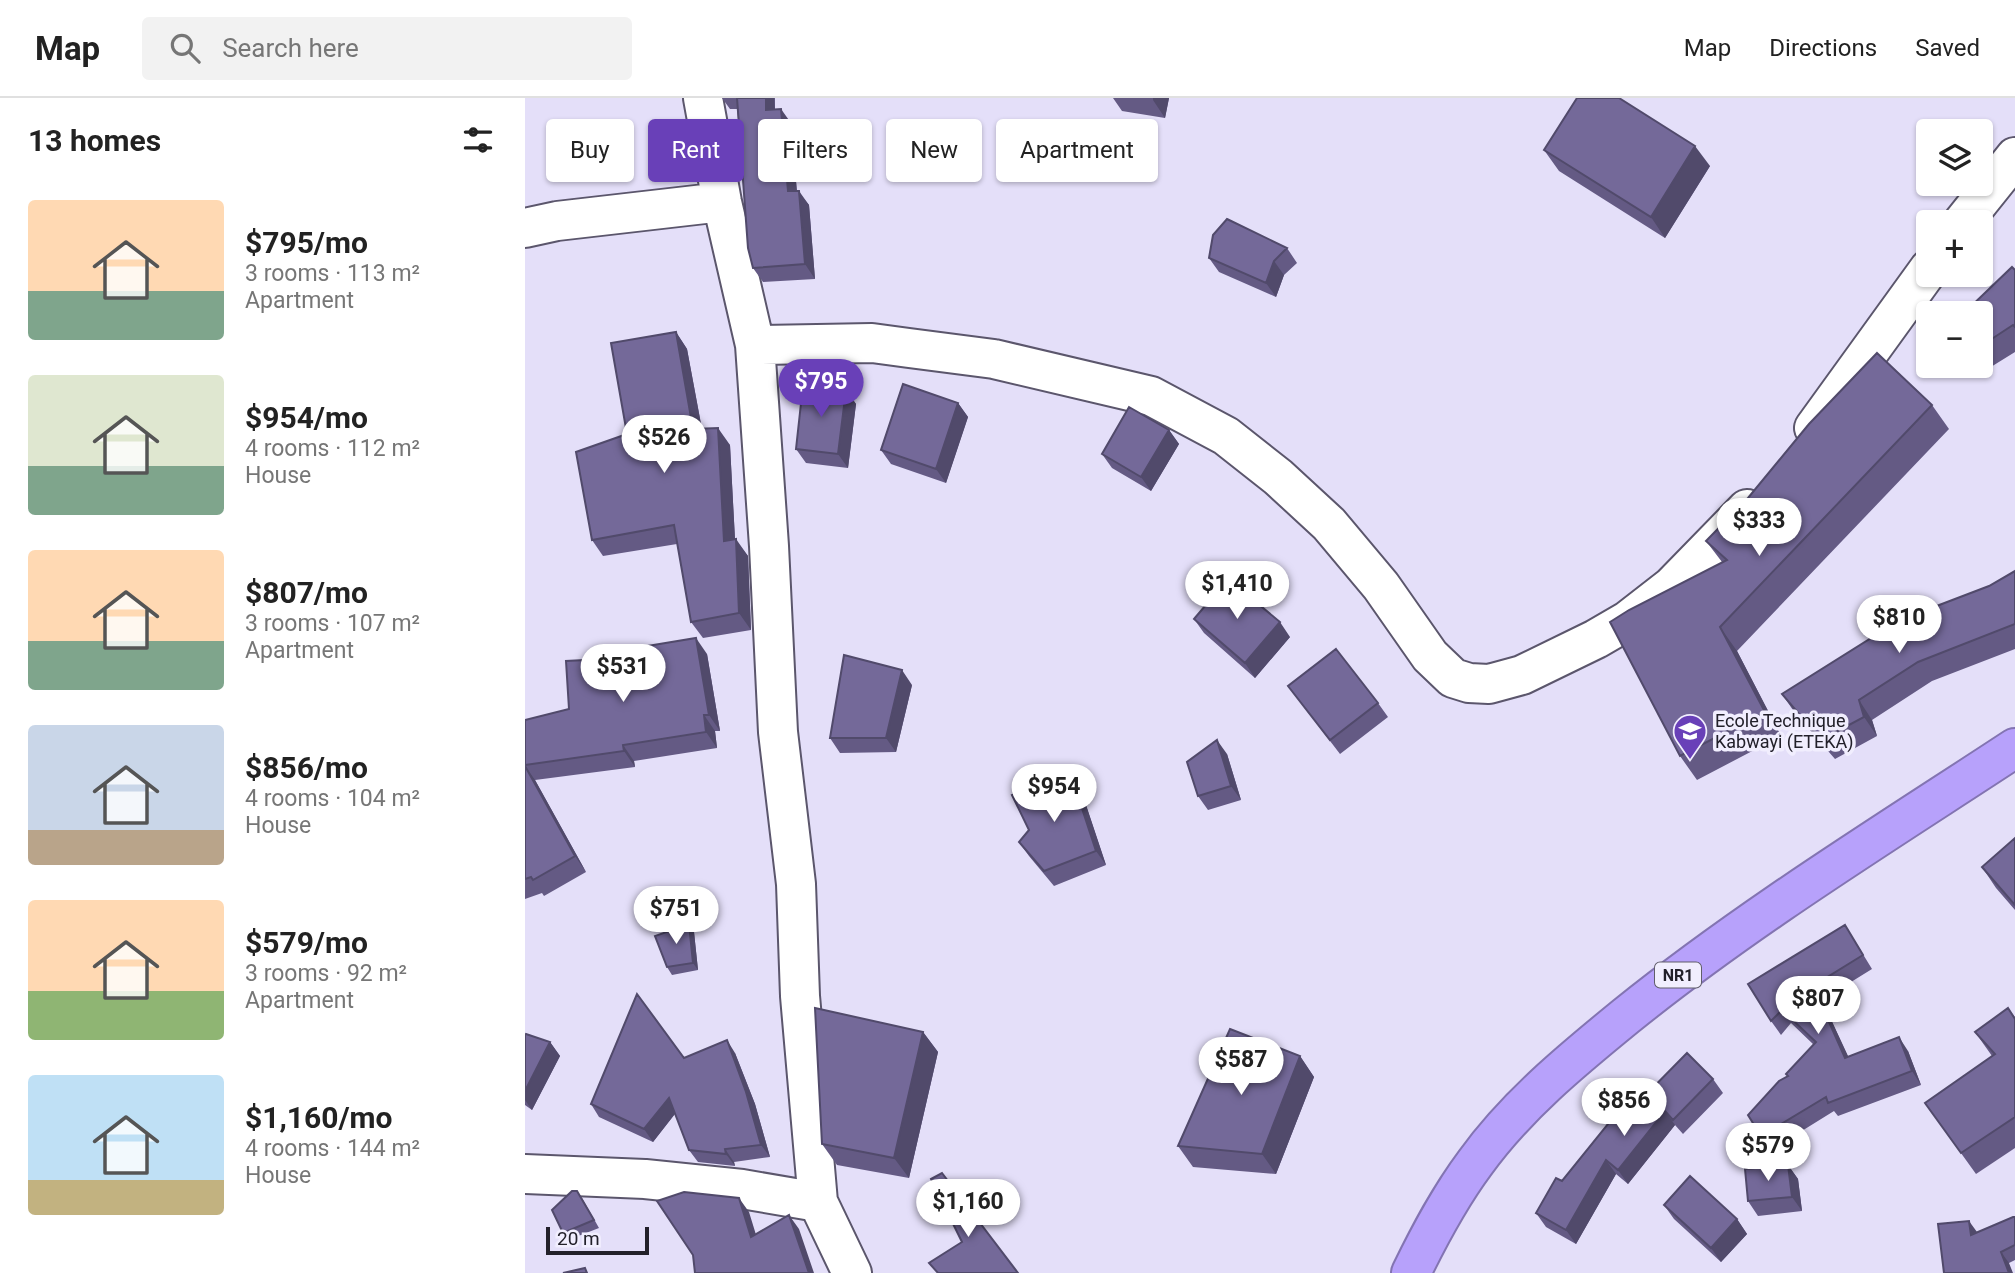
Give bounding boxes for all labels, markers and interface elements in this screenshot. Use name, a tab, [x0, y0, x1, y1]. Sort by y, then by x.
search box	[142, 17, 632, 80]
text: Map	[35, 29, 100, 68]
icon: search	[166, 29, 204, 67]
text: Search here	[222, 33, 359, 63]
text: Map	[1684, 34, 1731, 62]
text: Directions	[1769, 34, 1877, 62]
text: Saved	[1915, 34, 1980, 62]
chip: Buy	[546, 119, 634, 182]
chip: Rent	[648, 119, 744, 182]
chip: Filters	[758, 119, 872, 182]
chip: New	[886, 119, 982, 182]
chip: Apartment	[996, 119, 1158, 182]
map controls	[1916, 119, 1993, 378]
button: layers	[1916, 119, 1993, 196]
icon: filters	[459, 121, 497, 159]
text: 13 homes	[28, 123, 161, 158]
button: +	[1916, 210, 1993, 287]
text: $795/mo	[245, 225, 368, 260]
icon: home	[84, 228, 168, 312]
text: 3 rooms · 113 m²	[245, 260, 420, 287]
text: Apartment	[245, 287, 354, 314]
button: −	[1916, 301, 1993, 378]
pin: $795	[780, 360, 862, 419]
text: $795	[795, 368, 847, 395]
text: $954/mo	[245, 400, 368, 435]
icon: home	[84, 403, 168, 487]
pin: $526	[623, 416, 705, 475]
text: $526	[638, 424, 690, 451]
text: 4 rooms · 112 m²	[245, 435, 420, 462]
text: House	[245, 462, 311, 489]
pin: $333	[1718, 498, 1800, 558]
text: $333	[1733, 507, 1785, 534]
pin: $1,410	[1180, 561, 1294, 621]
text: $1,410	[1201, 570, 1273, 597]
text: $807/mo	[245, 575, 368, 610]
icon: home	[84, 578, 168, 662]
pin: $810	[1858, 596, 1940, 655]
text: $810	[1873, 604, 1925, 631]
text: 3 rooms · 107 m²	[245, 610, 420, 637]
text: Apartment	[245, 637, 354, 664]
pin: $531	[582, 644, 664, 704]
text: $531	[597, 653, 649, 680]
place label: Ecole Technique Kabwayi (ETEKA)	[1715, 710, 1854, 753]
school or university icon: Ecole Technique Kabwayi (ETEKA)	[1671, 712, 1709, 761]
text: $856/mo	[245, 750, 368, 785]
icon: home	[84, 753, 168, 837]
pin: $954	[1013, 764, 1095, 824]
text: $954	[1028, 773, 1080, 800]
text: 4 rooms · 104 m²	[245, 785, 420, 812]
text: House	[245, 812, 311, 839]
pin: $751	[635, 886, 717, 946]
text: $751	[650, 895, 702, 922]
text: $579/mo	[245, 925, 368, 960]
icon: home	[84, 928, 168, 1012]
text: 3 rooms · 92 m²	[245, 960, 407, 987]
road number: NR1	[1655, 962, 1701, 988]
pin: $807	[1777, 976, 1859, 1036]
text: $807	[1792, 985, 1844, 1012]
text: Apartment	[245, 987, 354, 1014]
pin: $587	[1200, 1038, 1282, 1097]
text: $587	[1215, 1046, 1267, 1073]
pin: $856	[1583, 1079, 1665, 1138]
text: $856	[1598, 1087, 1650, 1114]
text: $1,160/mo	[245, 1100, 393, 1135]
icon: home	[84, 1103, 168, 1187]
pin: $579	[1727, 1124, 1809, 1183]
text: $579	[1742, 1132, 1794, 1159]
text: 4 rooms · 144 m²	[245, 1135, 420, 1162]
text: House	[245, 1162, 311, 1189]
pin: $1,160	[911, 1180, 1025, 1239]
text: $1,160	[932, 1188, 1004, 1215]
scale bar	[546, 1224, 649, 1256]
text: 20 m	[557, 1227, 600, 1250]

